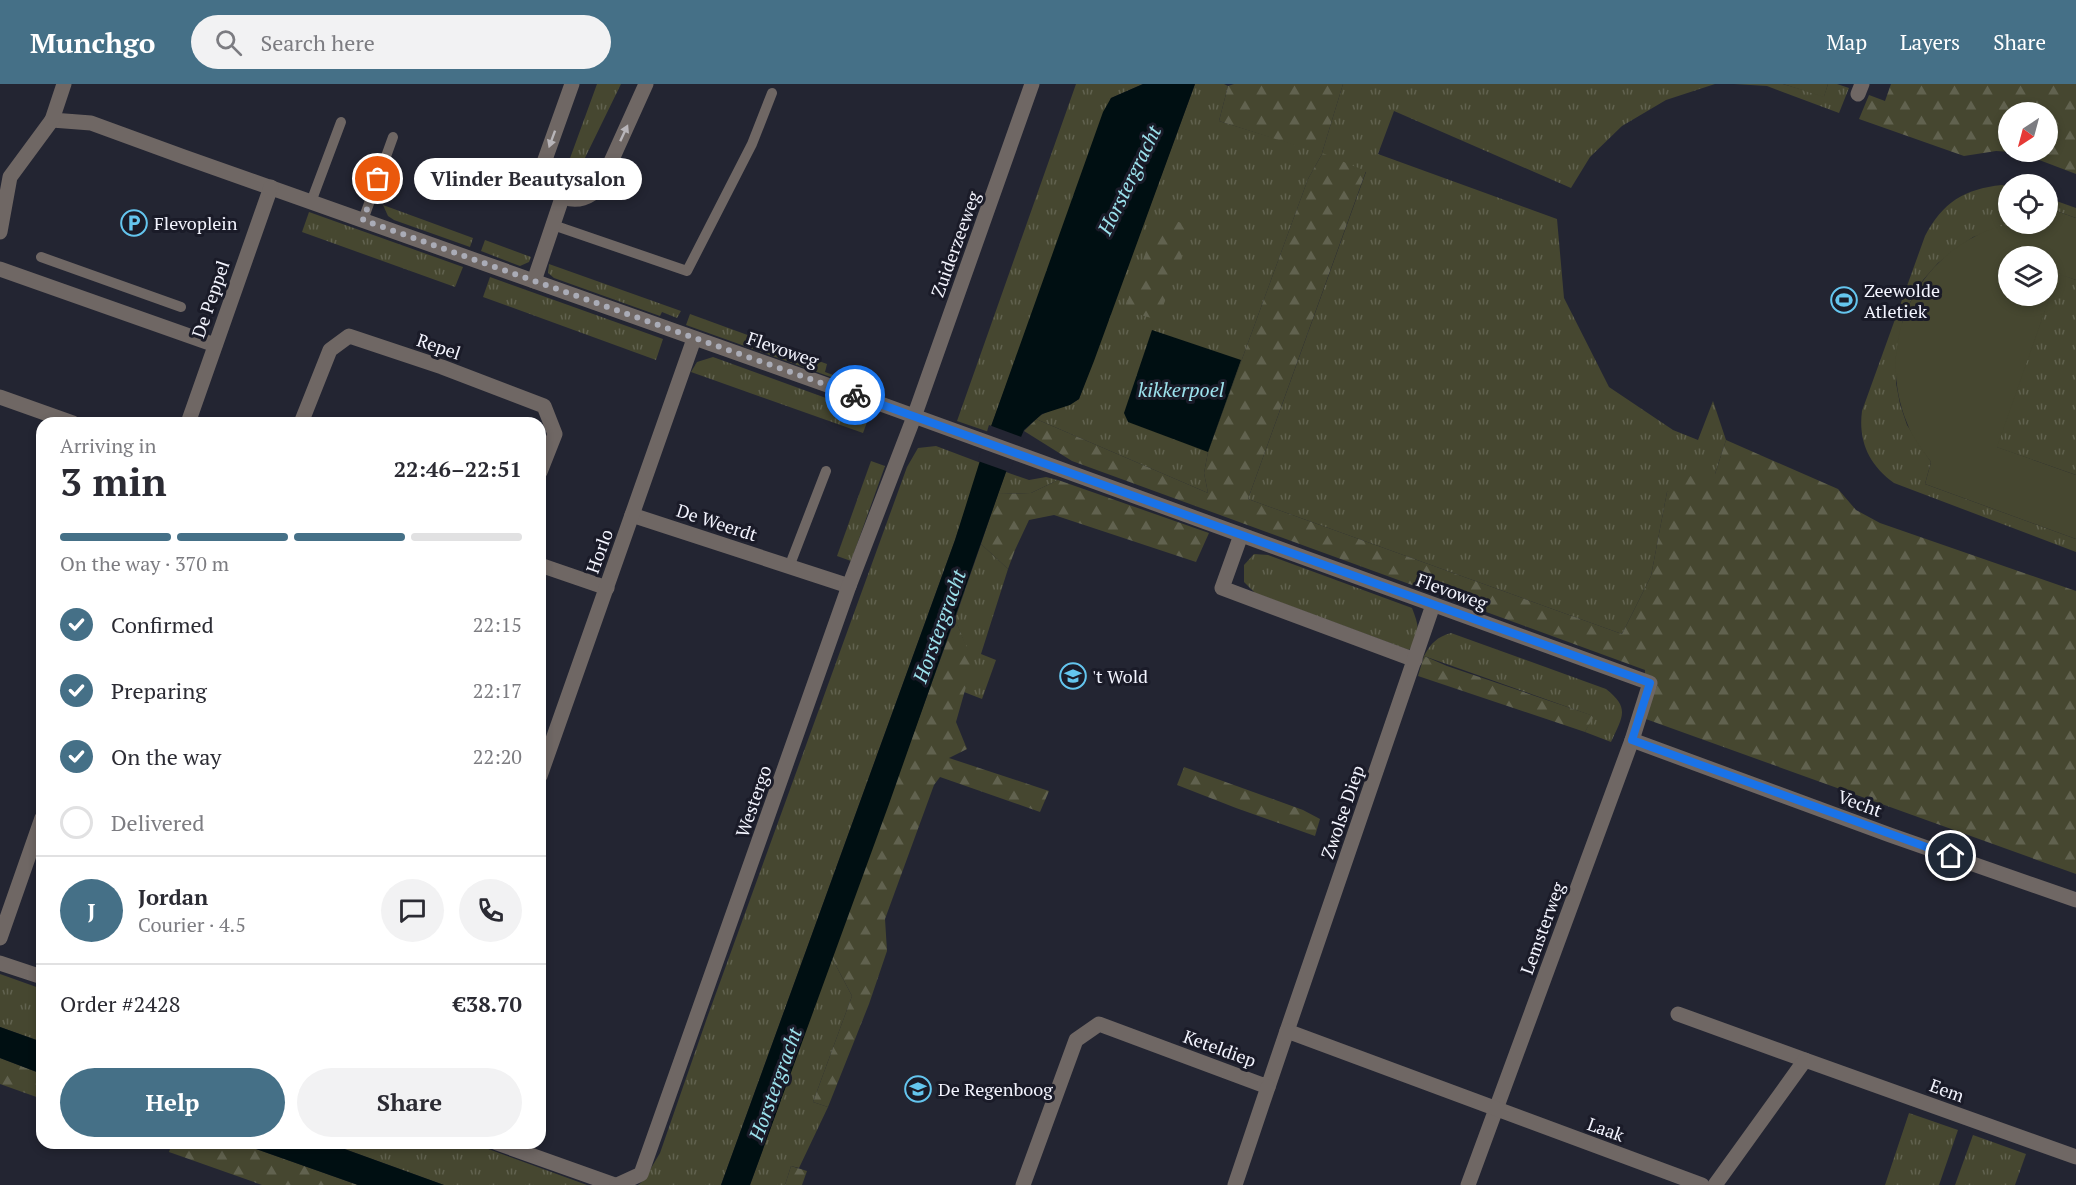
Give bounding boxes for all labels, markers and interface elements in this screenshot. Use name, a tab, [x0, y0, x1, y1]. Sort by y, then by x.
search box	[191, 15, 611, 69]
text: Munchgo	[30, 24, 155, 61]
icon: search	[212, 26, 245, 59]
text: Search here	[260, 28, 375, 57]
text: Map	[1826, 28, 1867, 56]
text: Layers	[1900, 28, 1960, 56]
text: Share	[1993, 28, 2046, 56]
north arrow	[1998, 102, 2058, 162]
map controls	[1998, 102, 2058, 306]
water label: Horstergracht	[1090, 120, 1168, 240]
one-way arrow	[620, 124, 629, 141]
one-way arrow	[546, 130, 556, 148]
pin	[352, 153, 403, 204]
callout: Vlinder Beautysalon	[414, 158, 642, 200]
icon: bag	[361, 162, 394, 195]
text: Vlinder Beautysalon	[431, 165, 625, 192]
button: locate	[1998, 174, 2058, 234]
street label: Zuiderzeeweg	[925, 187, 985, 300]
parking icon: Flevoplein	[119, 208, 149, 238]
place label: Flevoplein	[154, 211, 238, 235]
button: layers	[1998, 246, 2058, 306]
street label: De Peppel	[186, 257, 234, 341]
place label: Zeewolde Atletiek	[1864, 278, 1940, 323]
sports icon: Zeewolde Atletiek	[1829, 285, 1859, 315]
street label: Flevoweg	[744, 326, 822, 373]
street label: Repel	[414, 327, 464, 365]
courier	[825, 365, 885, 425]
water label: kikkerpoel	[1138, 376, 1225, 403]
icon: bike	[839, 379, 872, 412]
text: Arriving in	[60, 432, 156, 459]
text: 22:46–22:51	[394, 454, 522, 483]
text: 3 min	[60, 455, 167, 507]
street label: De Weerdt	[674, 498, 761, 546]
street label: Horlo	[580, 526, 618, 576]
text: On the way · 370 m	[60, 550, 229, 577]
water label: Horstergracht	[906, 565, 972, 687]
street label: Flevoweg	[1413, 567, 1491, 615]
icon: check	[60, 608, 93, 641]
text: Confirmed	[111, 610, 214, 639]
text: 22:15	[473, 611, 522, 638]
school or university icon: 't Wold	[1058, 661, 1088, 691]
place label: 't Wold	[1092, 664, 1148, 688]
icon: check	[60, 674, 93, 707]
text: Preparing	[111, 676, 207, 705]
text: 22:17	[473, 677, 522, 704]
icon: check	[60, 740, 93, 773]
text: On the way	[111, 742, 221, 771]
text: 22:20	[473, 743, 522, 770]
street label: Westergo	[730, 762, 776, 840]
street label: Zwolse Diep	[1315, 762, 1369, 862]
street label: Vecht	[1835, 784, 1886, 822]
text: Delivered	[111, 808, 204, 837]
pin	[1925, 830, 1976, 881]
icon: home	[1934, 839, 1967, 872]
street label: Lemsterweg	[1514, 878, 1570, 977]
button: chat	[381, 879, 444, 942]
button: phone	[459, 879, 522, 942]
text: Jordan	[138, 882, 208, 911]
text: J	[87, 896, 96, 925]
text: Courier · 4.5	[138, 911, 246, 938]
text: Order #2428	[60, 989, 180, 1018]
text: €38.70	[453, 989, 522, 1018]
water label: Horstergracht	[742, 1023, 808, 1145]
street label: Keteldiep	[1180, 1024, 1260, 1072]
button: Help	[60, 1068, 285, 1137]
button: Share	[297, 1068, 522, 1137]
street label: Eem	[1926, 1073, 1968, 1107]
school or university icon: De Regenboog	[903, 1074, 933, 1104]
place label: De Regenboog	[938, 1077, 1053, 1101]
street label: Laak	[1584, 1111, 1628, 1147]

